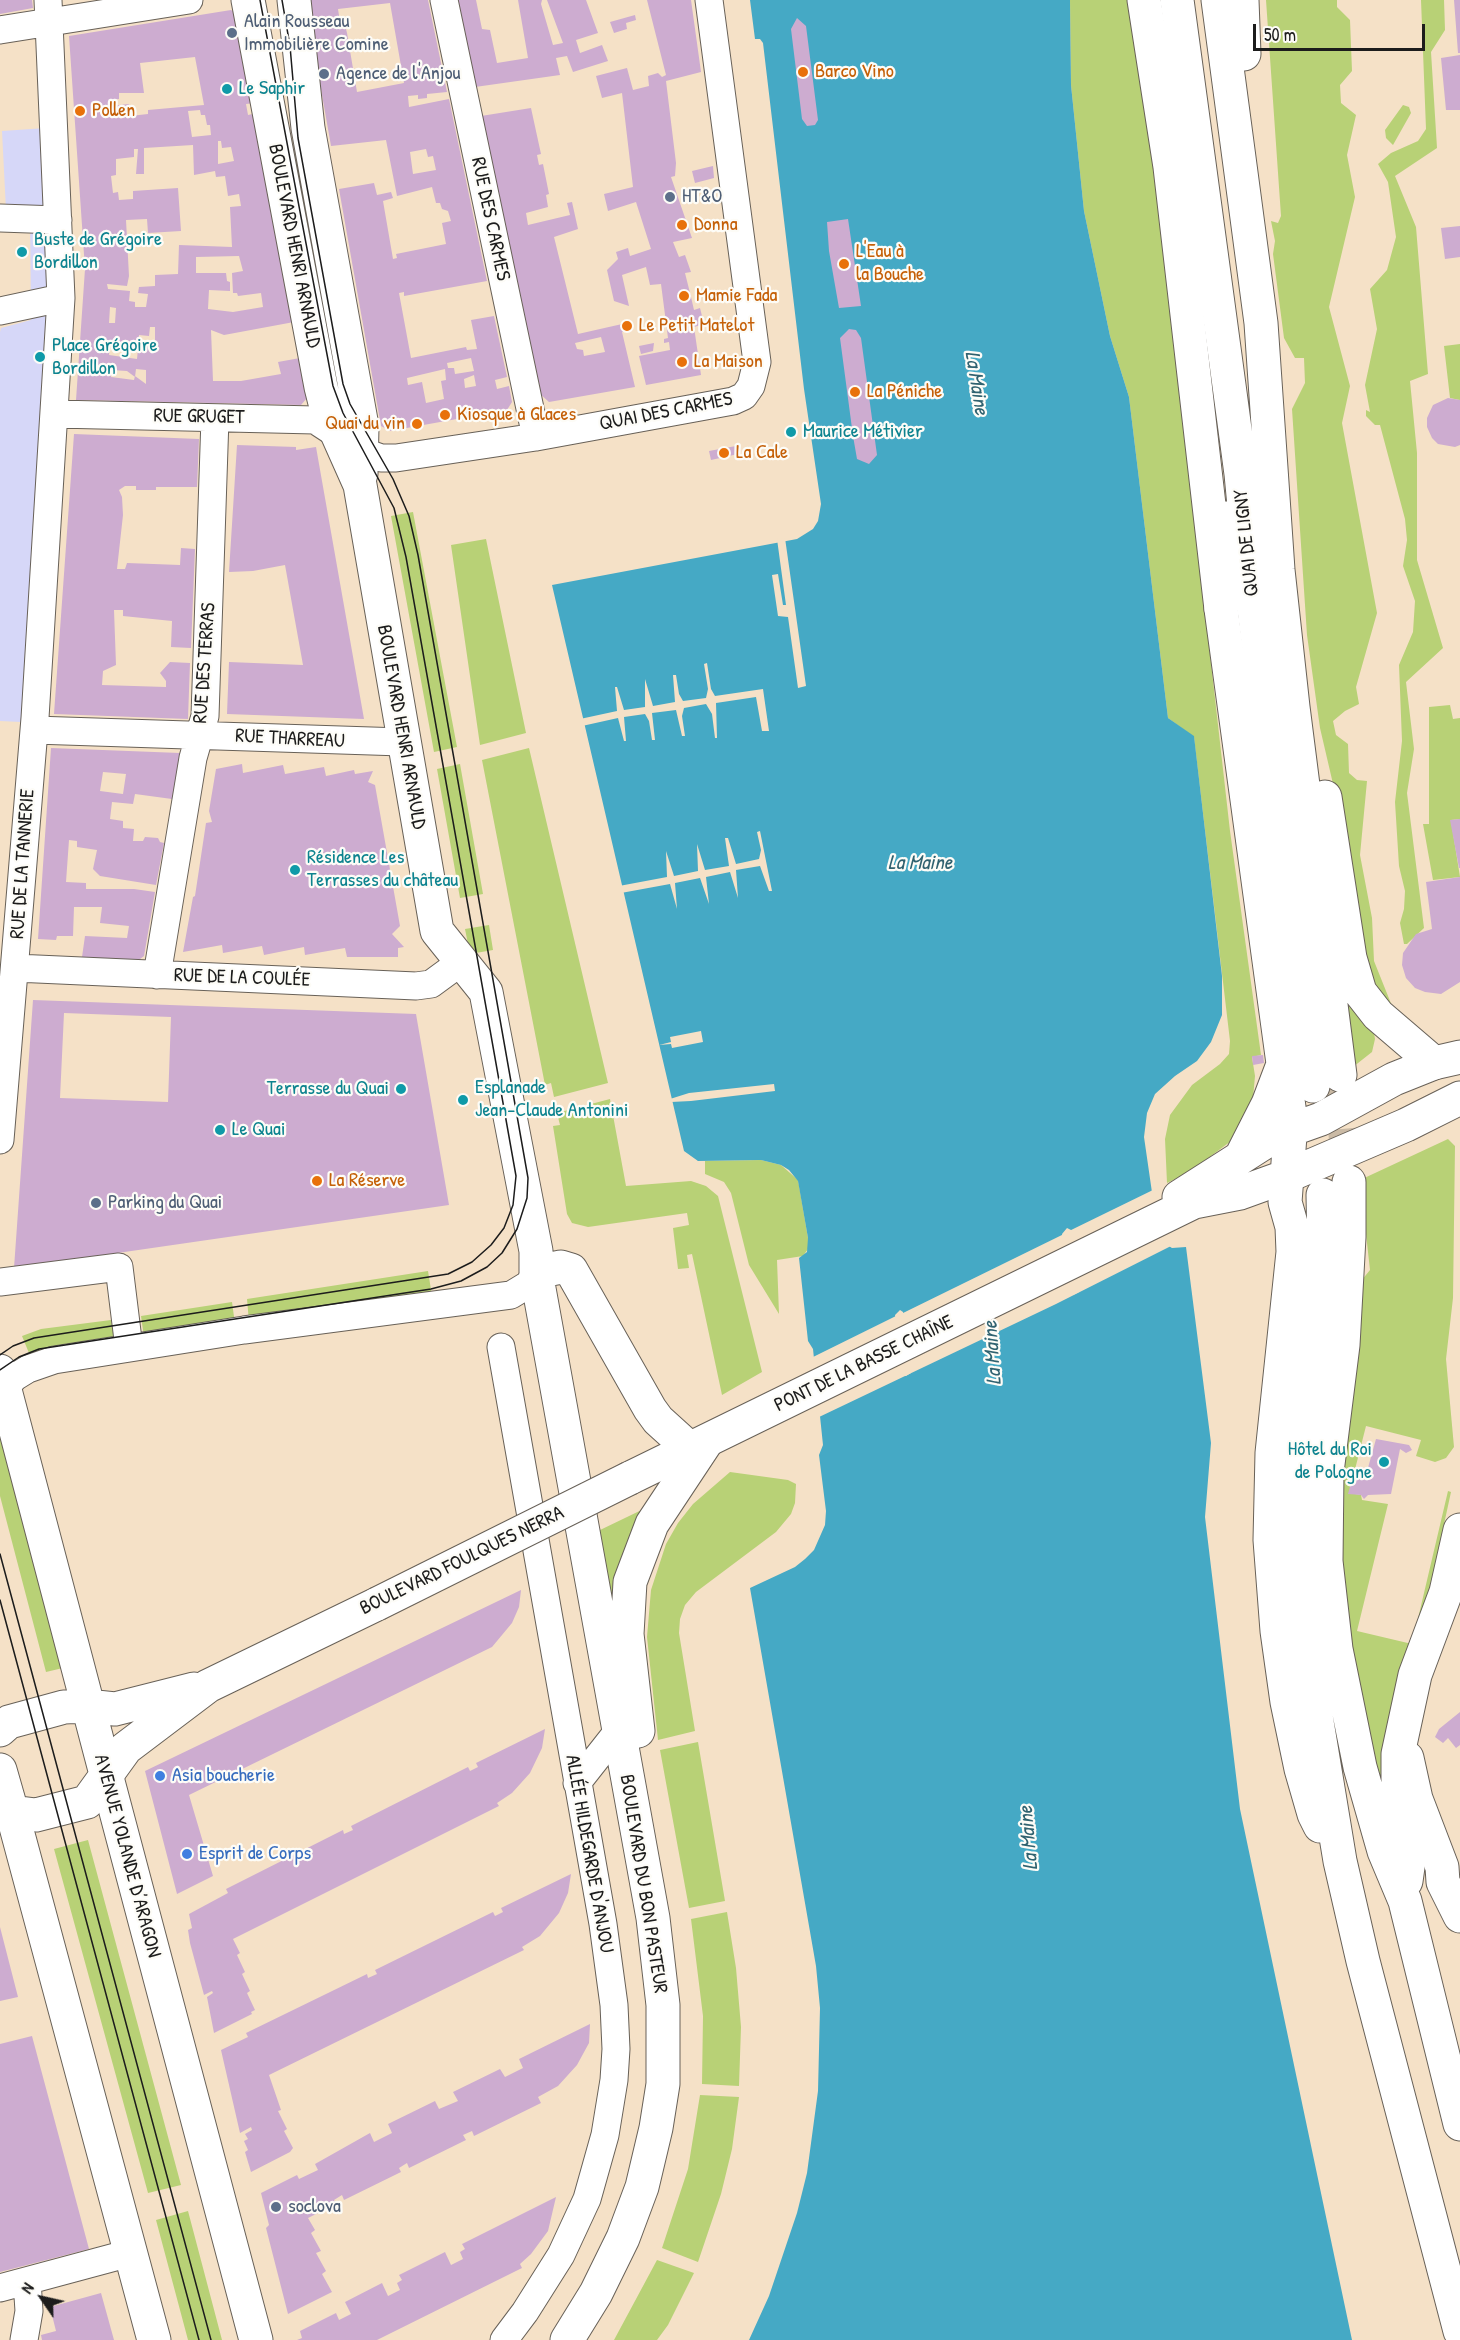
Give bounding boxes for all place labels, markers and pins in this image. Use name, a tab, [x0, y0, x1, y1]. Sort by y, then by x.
place label: Alain Rousseau Immobilière Comine	[244, 10, 389, 57]
marker: Alain Rousseau Immobilière Comine	[225, 26, 239, 40]
place label: Barco Vino	[815, 60, 894, 84]
place label: Agence de l'Anjou	[336, 62, 460, 86]
marker: Barco Vino	[796, 65, 810, 79]
marker: Agence de l'Anjou	[317, 67, 331, 81]
place label: Le Saphir	[239, 77, 305, 101]
marker: Le Saphir	[220, 82, 234, 96]
place label: Pollen	[92, 99, 135, 123]
marker: Pollen	[73, 104, 87, 118]
place label: HT&O	[682, 185, 722, 209]
marker: HT&O	[663, 190, 677, 204]
place label: Donna	[694, 213, 737, 237]
marker: Donna	[675, 218, 689, 232]
place label: Buste de Grégoire Bordillon	[34, 228, 162, 275]
place label: L'Eau à la Bouche	[856, 240, 924, 287]
marker: Buste de Grégoire Bordillon	[15, 245, 29, 259]
marker: L'Eau à la Bouche	[837, 257, 851, 271]
place label: Mamie Fada	[696, 284, 777, 308]
marker: Mamie Fada	[677, 289, 691, 303]
place label: Le Petit Matelot	[639, 314, 754, 338]
marker: Le Petit Matelot	[620, 319, 634, 333]
place label: Place Grégoire Bordillon	[52, 334, 157, 381]
marker: Place Grégoire Bordillon	[33, 350, 47, 364]
place label: La Maison	[694, 350, 763, 374]
marker: La Maison	[675, 355, 689, 369]
place label: La Péniche	[867, 380, 942, 404]
marker: La Péniche	[848, 385, 862, 399]
place label: Kiosque à Glaces	[457, 403, 576, 427]
marker: Kiosque à Glaces	[438, 408, 452, 422]
place label: Quai du vin	[325, 412, 405, 436]
marker: Quai du vin	[410, 417, 424, 431]
place label: Maurice Métivier	[803, 420, 923, 444]
marker: Maurice Métivier	[784, 425, 798, 439]
place label: La Cale	[736, 441, 788, 465]
marker: La Cale	[717, 446, 731, 460]
place label: Résidence Les Terrasses du château	[307, 846, 458, 893]
marker: Résidence Les Terrasses du château	[288, 863, 302, 877]
place label: Esplanade Jean-Claude Antonini	[475, 1076, 629, 1123]
place label: Terrasse du Quai	[267, 1077, 389, 1101]
marker: Terrasse du Quai	[394, 1082, 408, 1096]
marker: Esplanade Jean-Claude Antonini	[456, 1093, 470, 1107]
place label: Le Quai	[232, 1118, 285, 1142]
marker: Le Quai	[213, 1123, 227, 1137]
place label: La Réserve	[329, 1169, 405, 1193]
marker: La Réserve	[310, 1174, 324, 1188]
place label: Parking du Quai	[108, 1191, 222, 1215]
marker: Parking du Quai	[89, 1196, 103, 1210]
place label: Hôtel du Roi de Pologne	[1288, 1438, 1372, 1485]
marker: Hôtel du Roi de Pologne	[1377, 1455, 1391, 1469]
place label: Asia boucherie	[172, 1764, 275, 1788]
marker: Asia boucherie	[153, 1769, 167, 1783]
place label: Esprit de Corps	[199, 1842, 311, 1866]
marker: Esprit de Corps	[180, 1847, 194, 1861]
place label: soclova	[288, 2195, 341, 2219]
marker: soclova	[269, 2200, 283, 2214]

